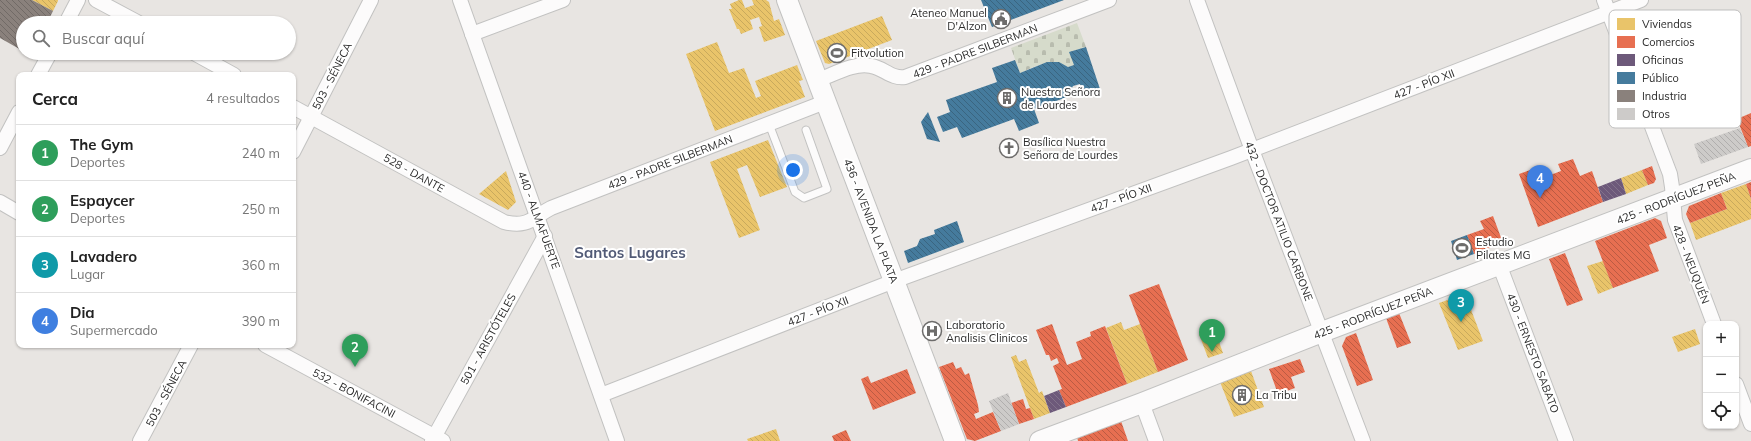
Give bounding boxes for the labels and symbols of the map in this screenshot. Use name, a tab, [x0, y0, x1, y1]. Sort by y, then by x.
place label: Ateneo Manuel D'Alzon	[910, 6, 987, 33]
public building icon: Ateneo Manuel D'Alzon	[990, 8, 1012, 30]
legend	[1609, 10, 1741, 128]
text: Viviendas	[1642, 17, 1692, 31]
street label: 429 - PADRE SILBERMAN	[910, 21, 1040, 81]
text: Comercios	[1642, 35, 1695, 49]
street label: 503 - SÉNECA	[309, 40, 355, 112]
sports icon: Fitvolution	[826, 42, 848, 64]
place label: Fitvolution	[851, 46, 904, 60]
text: Oficinas	[1642, 53, 1683, 67]
street label: 427 - PÍO XII	[1391, 66, 1457, 102]
text: Público	[1642, 71, 1679, 85]
place label: Nuestra Señora de Lourdes	[1021, 85, 1100, 112]
building icon: Nuestra Señora de Lourdes	[996, 87, 1018, 109]
text: Industria	[1642, 89, 1687, 103]
text: Otros	[1642, 107, 1670, 121]
street label: 429 - PADRE SILBERMAN	[605, 132, 735, 192]
place label: Basílica Nuestra Señora de Lourdes	[1023, 135, 1118, 162]
church icon: Basílica Nuestra Señora de Lourdes	[998, 137, 1020, 159]
street label: 432 - DOCTOR ATILIO CARBONE	[1242, 139, 1316, 303]
street label: 528 - DANTE	[381, 150, 447, 196]
street label: 436 - AVENIDA LA PLATA	[841, 157, 901, 285]
your location	[783, 160, 803, 180]
pin: 4	[1527, 165, 1553, 198]
street label: 440 - ALMAFUERTE	[515, 169, 563, 271]
street label: 425 - RODRÍGUEZ PEÑA	[1614, 169, 1738, 227]
street label: 427 - PÍO XII	[1088, 180, 1154, 216]
street label: 428 - NEUQUÉN	[1669, 222, 1713, 306]
place label: Estudio Pilates MG	[1476, 235, 1531, 262]
sports icon: Estudio Pilates MG	[1451, 237, 1473, 259]
district label: Santos Lugares	[574, 243, 686, 262]
street label: 425 - RODRÍGUEZ PEÑA	[1311, 284, 1435, 342]
pin: 3	[1448, 289, 1474, 322]
street label: 501 - ARISTÓTELES	[457, 291, 519, 387]
street label: 430 - ERNESTO SABATO	[1504, 291, 1562, 415]
street label: 427 - PÍO XII	[785, 293, 851, 329]
place label: Laboratorio Analisis Clinicos	[946, 318, 1028, 345]
pin: 1	[1199, 319, 1225, 352]
hospital icon: Laboratorio Analisis Clinicos	[921, 320, 943, 342]
pin: 2	[342, 334, 368, 367]
street label: 503 - SÉNECA	[143, 357, 189, 429]
street label: 532 - BONIFACINI	[310, 365, 398, 421]
building icon: La Tribu	[1231, 384, 1253, 406]
place label: La Tribu	[1256, 388, 1297, 402]

